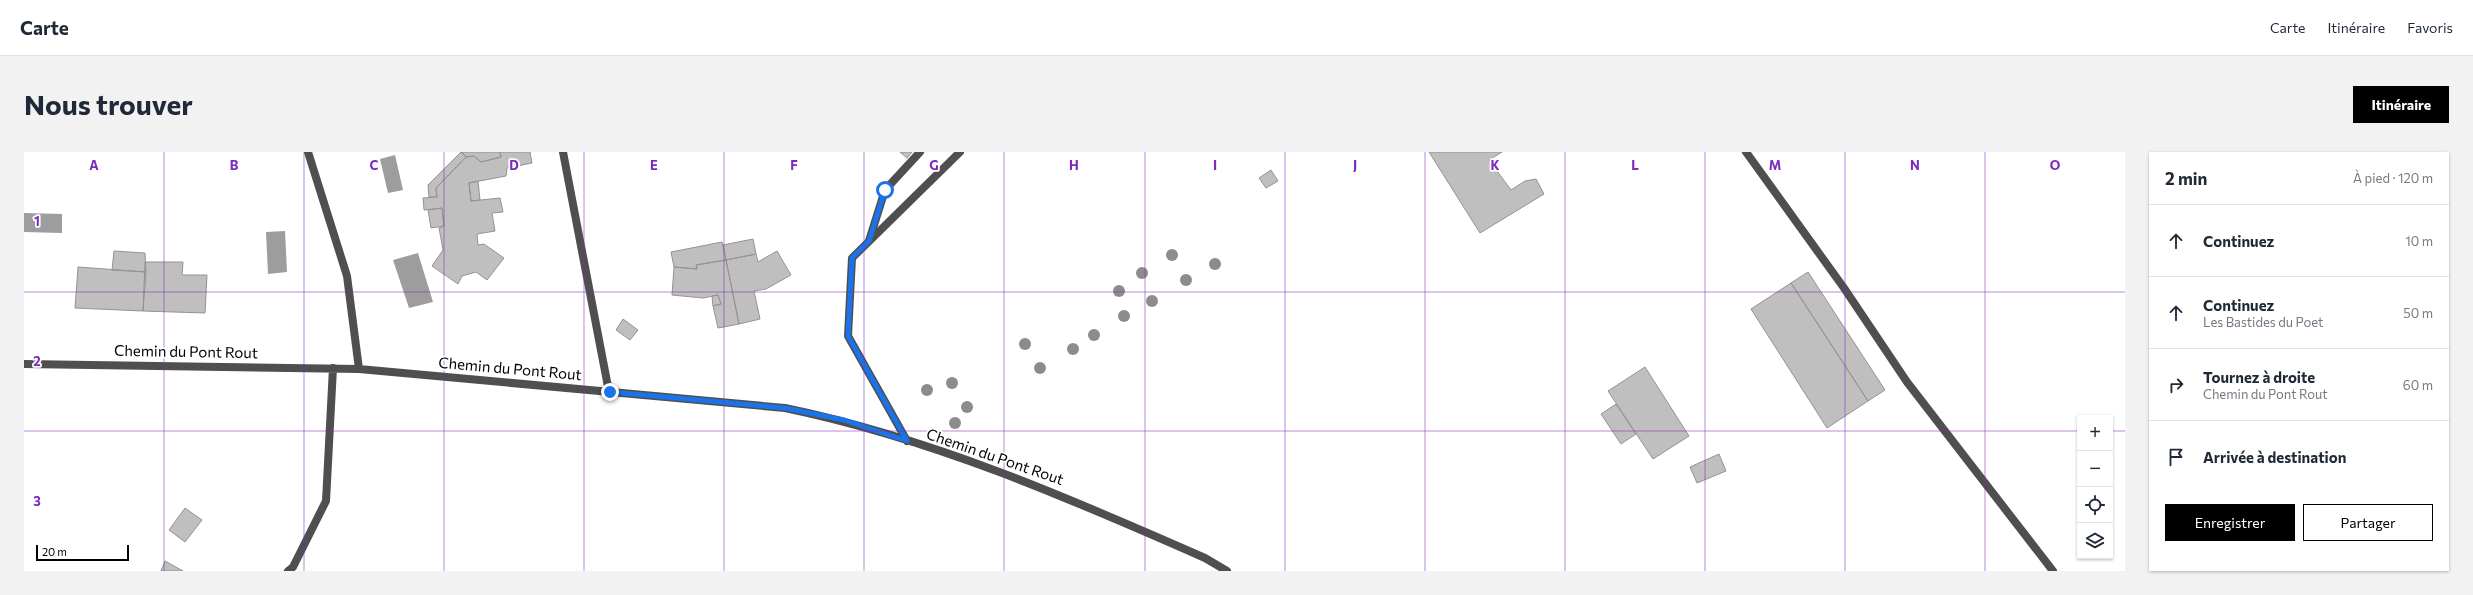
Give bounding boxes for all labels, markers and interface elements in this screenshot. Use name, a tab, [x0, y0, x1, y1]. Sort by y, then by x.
text: Carte	[20, 16, 69, 39]
text: Carte	[2270, 19, 2305, 36]
text: Itinéraire	[2327, 19, 2385, 36]
text: Favoris	[2407, 19, 2453, 36]
button: Itinéraire	[2353, 86, 2449, 123]
text: Nous trouver	[24, 87, 193, 121]
text: A	[89, 157, 99, 173]
text: B	[230, 157, 239, 173]
text: C	[370, 157, 379, 173]
text: D	[509, 157, 519, 173]
text: E	[650, 157, 658, 173]
text: F	[790, 157, 798, 173]
text: G	[929, 157, 939, 173]
text: H	[1069, 157, 1079, 173]
text: I	[1213, 157, 1217, 173]
text: J	[1353, 157, 1357, 173]
text: K	[1490, 157, 1500, 173]
text: L	[1631, 157, 1639, 173]
text: M	[1769, 157, 1781, 173]
text: N	[1910, 157, 1920, 173]
text: O	[2050, 157, 2061, 173]
text: 2 min	[2165, 168, 2207, 189]
text: À pied · 120 m	[2353, 170, 2433, 186]
route start	[876, 181, 894, 199]
text: 1	[34, 213, 40, 229]
icon: ahead	[2165, 230, 2187, 252]
text: Continuez	[2203, 232, 2274, 250]
text: 10 m	[2405, 233, 2433, 249]
text: Continuez	[2203, 296, 2274, 314]
icon: ahead	[2165, 302, 2187, 324]
text: 50 m	[2403, 305, 2433, 321]
text: Les Bastides du Poet	[2203, 314, 2323, 330]
street label: Chemin du Pont Rout	[114, 341, 258, 361]
text: 2	[33, 353, 41, 369]
street label: Chemin du Pont Rout	[438, 353, 583, 383]
text: Tournez à droite	[2203, 368, 2315, 386]
icon: right	[2165, 374, 2187, 396]
text: 60 m	[2403, 377, 2433, 393]
route end	[601, 383, 619, 401]
text: Chemin du Pont Rout	[2203, 386, 2328, 402]
map controls	[2077, 415, 2113, 559]
button: +	[2077, 415, 2113, 451]
street label: Chemin du Pont Rout	[924, 424, 1066, 488]
icon: arrive	[2165, 446, 2187, 468]
text: Arrivée à destination	[2203, 448, 2346, 466]
button: −	[2077, 451, 2113, 487]
button: locate	[2077, 487, 2113, 523]
text: 3	[33, 493, 41, 509]
button: Enregistrer	[2165, 504, 2295, 541]
button: Partager	[2303, 504, 2433, 541]
button: layers	[2077, 523, 2113, 559]
scale bar	[36, 543, 129, 562]
text: 20 m	[42, 545, 67, 558]

